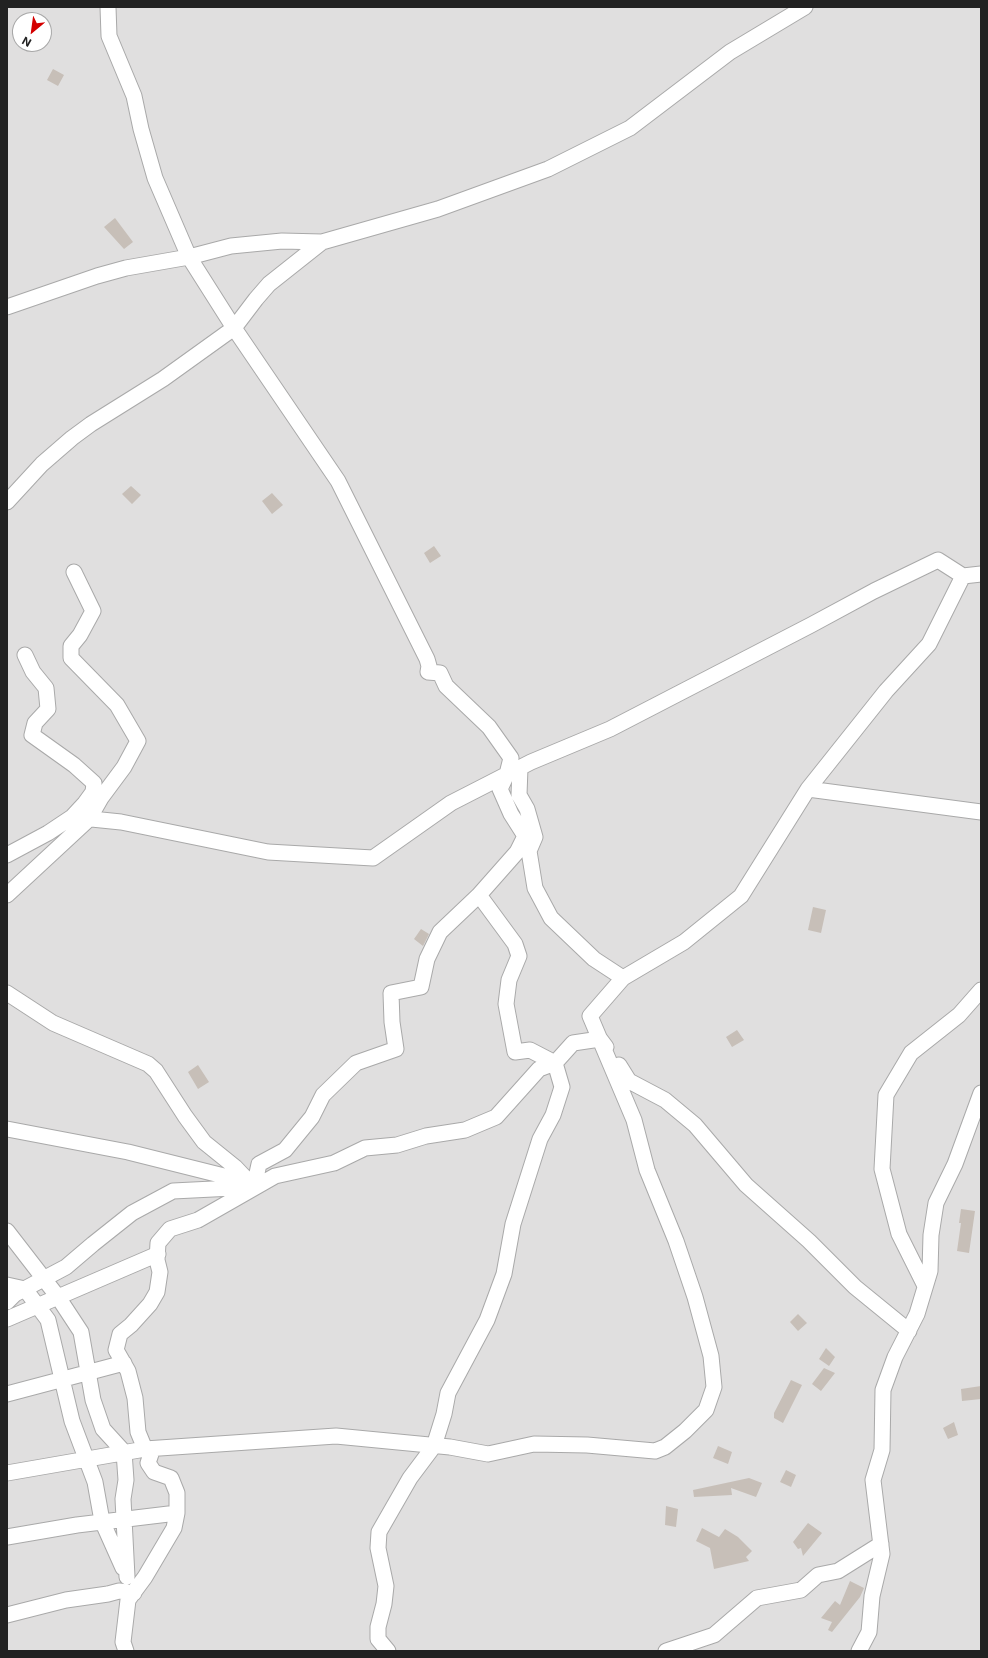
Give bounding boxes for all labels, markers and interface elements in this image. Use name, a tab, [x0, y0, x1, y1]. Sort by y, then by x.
north arrow	[12, 12, 52, 52]
text: N	[20, 33, 34, 50]

